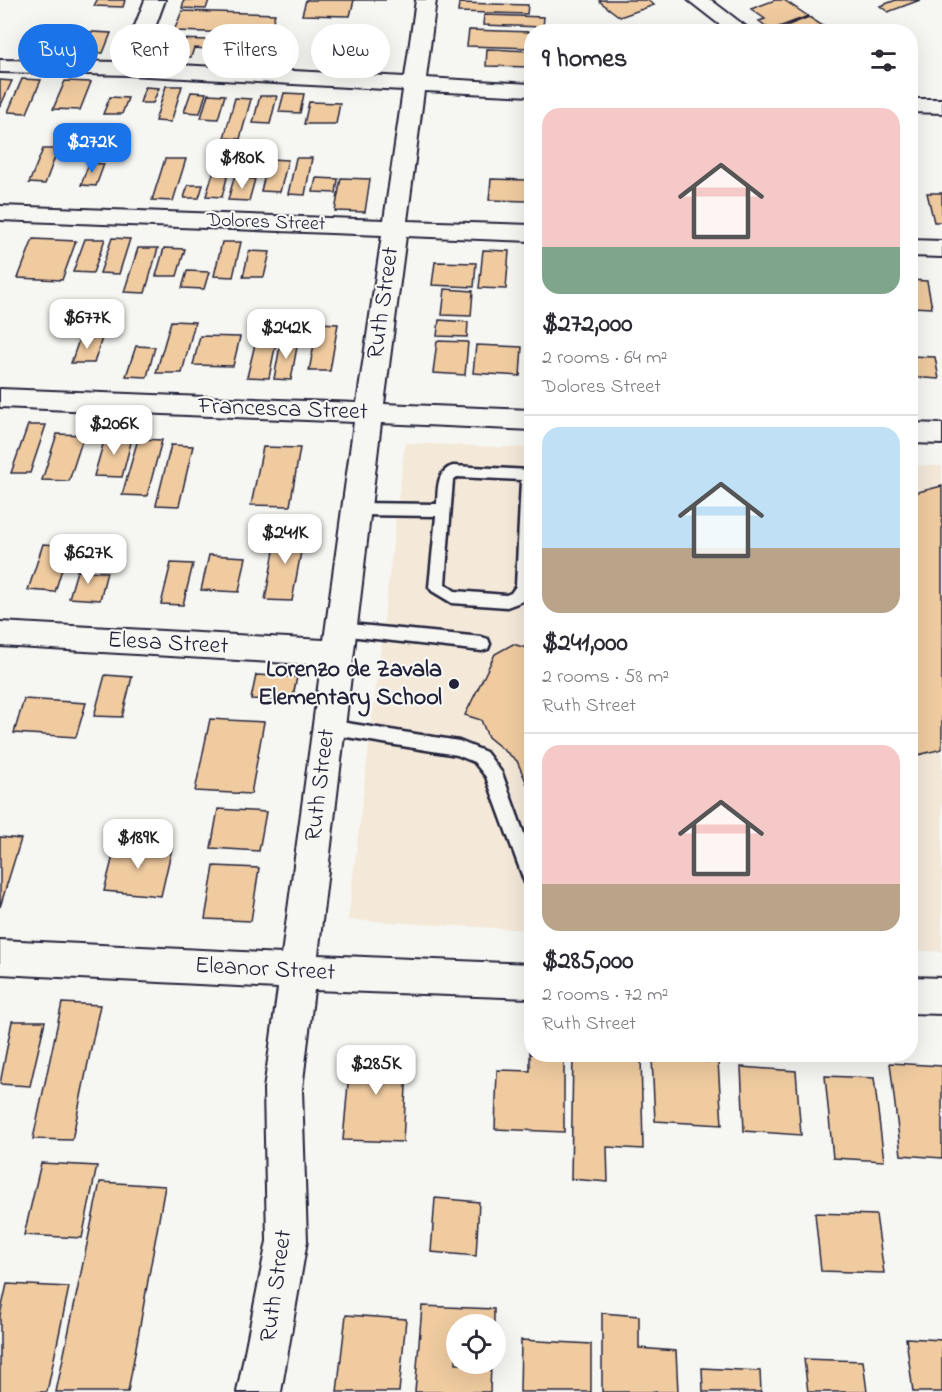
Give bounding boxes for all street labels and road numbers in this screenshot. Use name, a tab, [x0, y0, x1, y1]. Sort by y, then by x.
street label: Dolores Street	[205, 206, 326, 240]
street label: Ruth Street	[359, 245, 409, 361]
street label: Francesca Street	[197, 390, 368, 430]
street label: Elesa Street	[107, 623, 229, 665]
street label: Ruth Street	[297, 727, 345, 843]
street label: Eleanor Street	[194, 949, 336, 991]
street label: Ruth Street	[252, 1228, 302, 1344]

